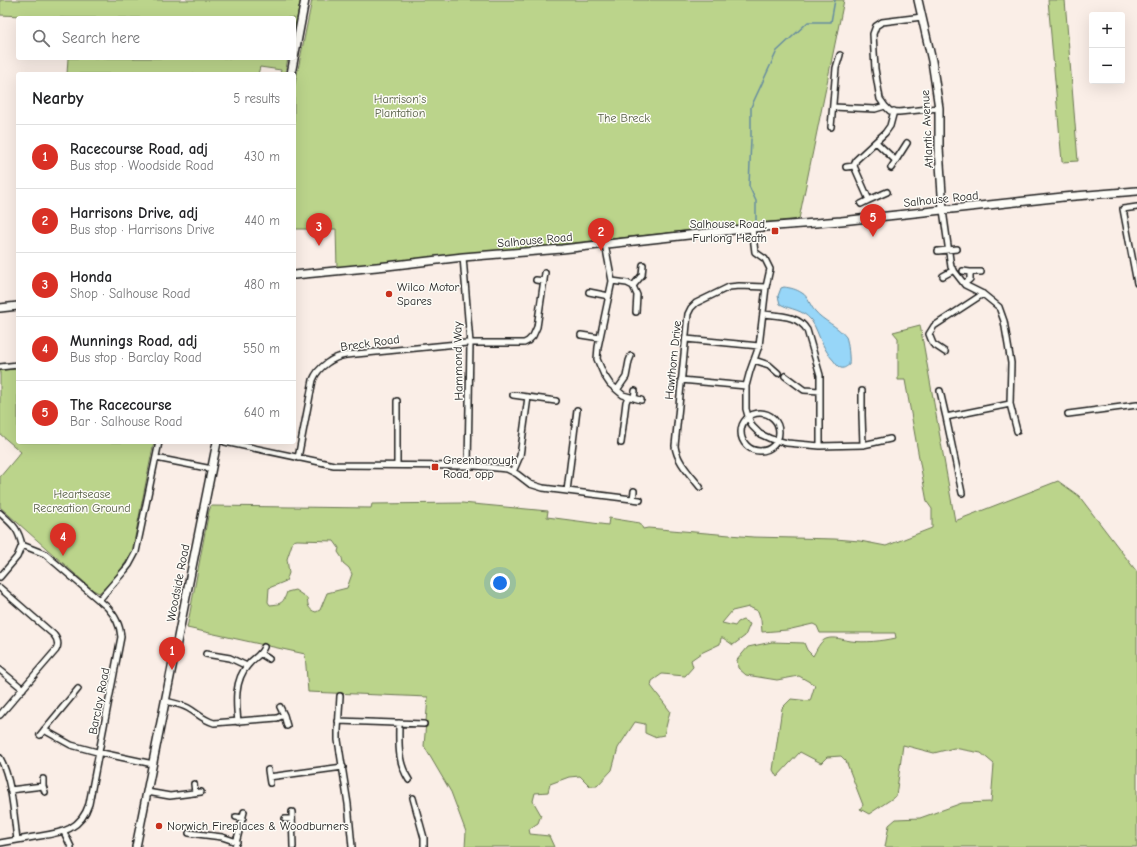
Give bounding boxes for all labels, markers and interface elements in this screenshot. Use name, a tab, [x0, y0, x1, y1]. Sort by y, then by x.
map controls	[1089, 12, 1125, 84]
button: +	[1089, 12, 1125, 48]
search box	[16, 16, 296, 60]
icon: search	[30, 27, 52, 49]
text: Search here	[62, 29, 140, 47]
button: −	[1089, 48, 1125, 84]
text: Nearby	[32, 89, 83, 108]
street label: Atlantic Avenue	[918, 90, 936, 168]
text: 5 results	[233, 91, 280, 106]
park label: Harrison's Plantation	[374, 92, 426, 120]
park label: The Breck	[598, 111, 650, 125]
text: Racecourse Road, adj	[70, 140, 208, 158]
text: 1	[42, 149, 48, 164]
text: 430 m	[244, 149, 280, 164]
text: Bus stop · Woodside Road	[70, 158, 214, 173]
street label: Salhouse Road	[903, 188, 979, 210]
text: Harrisons Drive, adj	[70, 204, 198, 222]
pin: 5	[860, 204, 886, 237]
text: 2	[42, 213, 48, 228]
text: 440 m	[244, 213, 280, 228]
pin: 3	[306, 213, 332, 246]
place label: Salhouse Road, Furlong Heath	[690, 217, 767, 245]
pin: 2	[588, 218, 614, 251]
text: Bus stop · Harrisons Drive	[70, 222, 215, 237]
marker: Salhouse Road, Furlong Heath	[770, 226, 780, 236]
street label: Salhouse Road	[497, 230, 573, 250]
text: Honda	[70, 268, 112, 286]
text: 3	[42, 277, 48, 292]
text: 480 m	[244, 277, 280, 292]
place label: Wilco Motor Spares	[397, 280, 460, 308]
text: Shop · Salhouse Road	[70, 286, 190, 301]
marker: Wilco Motor Spares	[384, 289, 394, 299]
street label: Hawthorn Drive	[662, 320, 684, 400]
street label: Hammond Way	[450, 321, 466, 401]
text: Munnings Road, adj	[70, 332, 197, 350]
street label: Breck Road	[340, 332, 400, 354]
text: 4	[42, 341, 48, 356]
text: 550 m	[243, 341, 280, 356]
text: Bus stop · Barclay Road	[70, 350, 202, 365]
text: The Racecourse	[70, 396, 172, 414]
text: 5	[42, 405, 48, 420]
text: 640 m	[244, 405, 280, 420]
text: Bar · Salhouse Road	[70, 414, 182, 429]
place label: Greenborough Road, opp	[443, 453, 517, 481]
marker: Greenborough Road, opp	[430, 462, 440, 472]
park label: Heartsease Recreation Ground	[33, 487, 131, 515]
pin: 4	[50, 523, 76, 556]
street label: Woodside Road	[164, 543, 192, 623]
your location	[490, 573, 510, 593]
pin: 1	[159, 637, 185, 670]
street label: Barclay Road	[86, 666, 112, 736]
place label: Norwich Fireplaces & Woodburners	[167, 819, 349, 833]
marker: Norwich Fireplaces & Woodburners	[154, 821, 164, 831]

